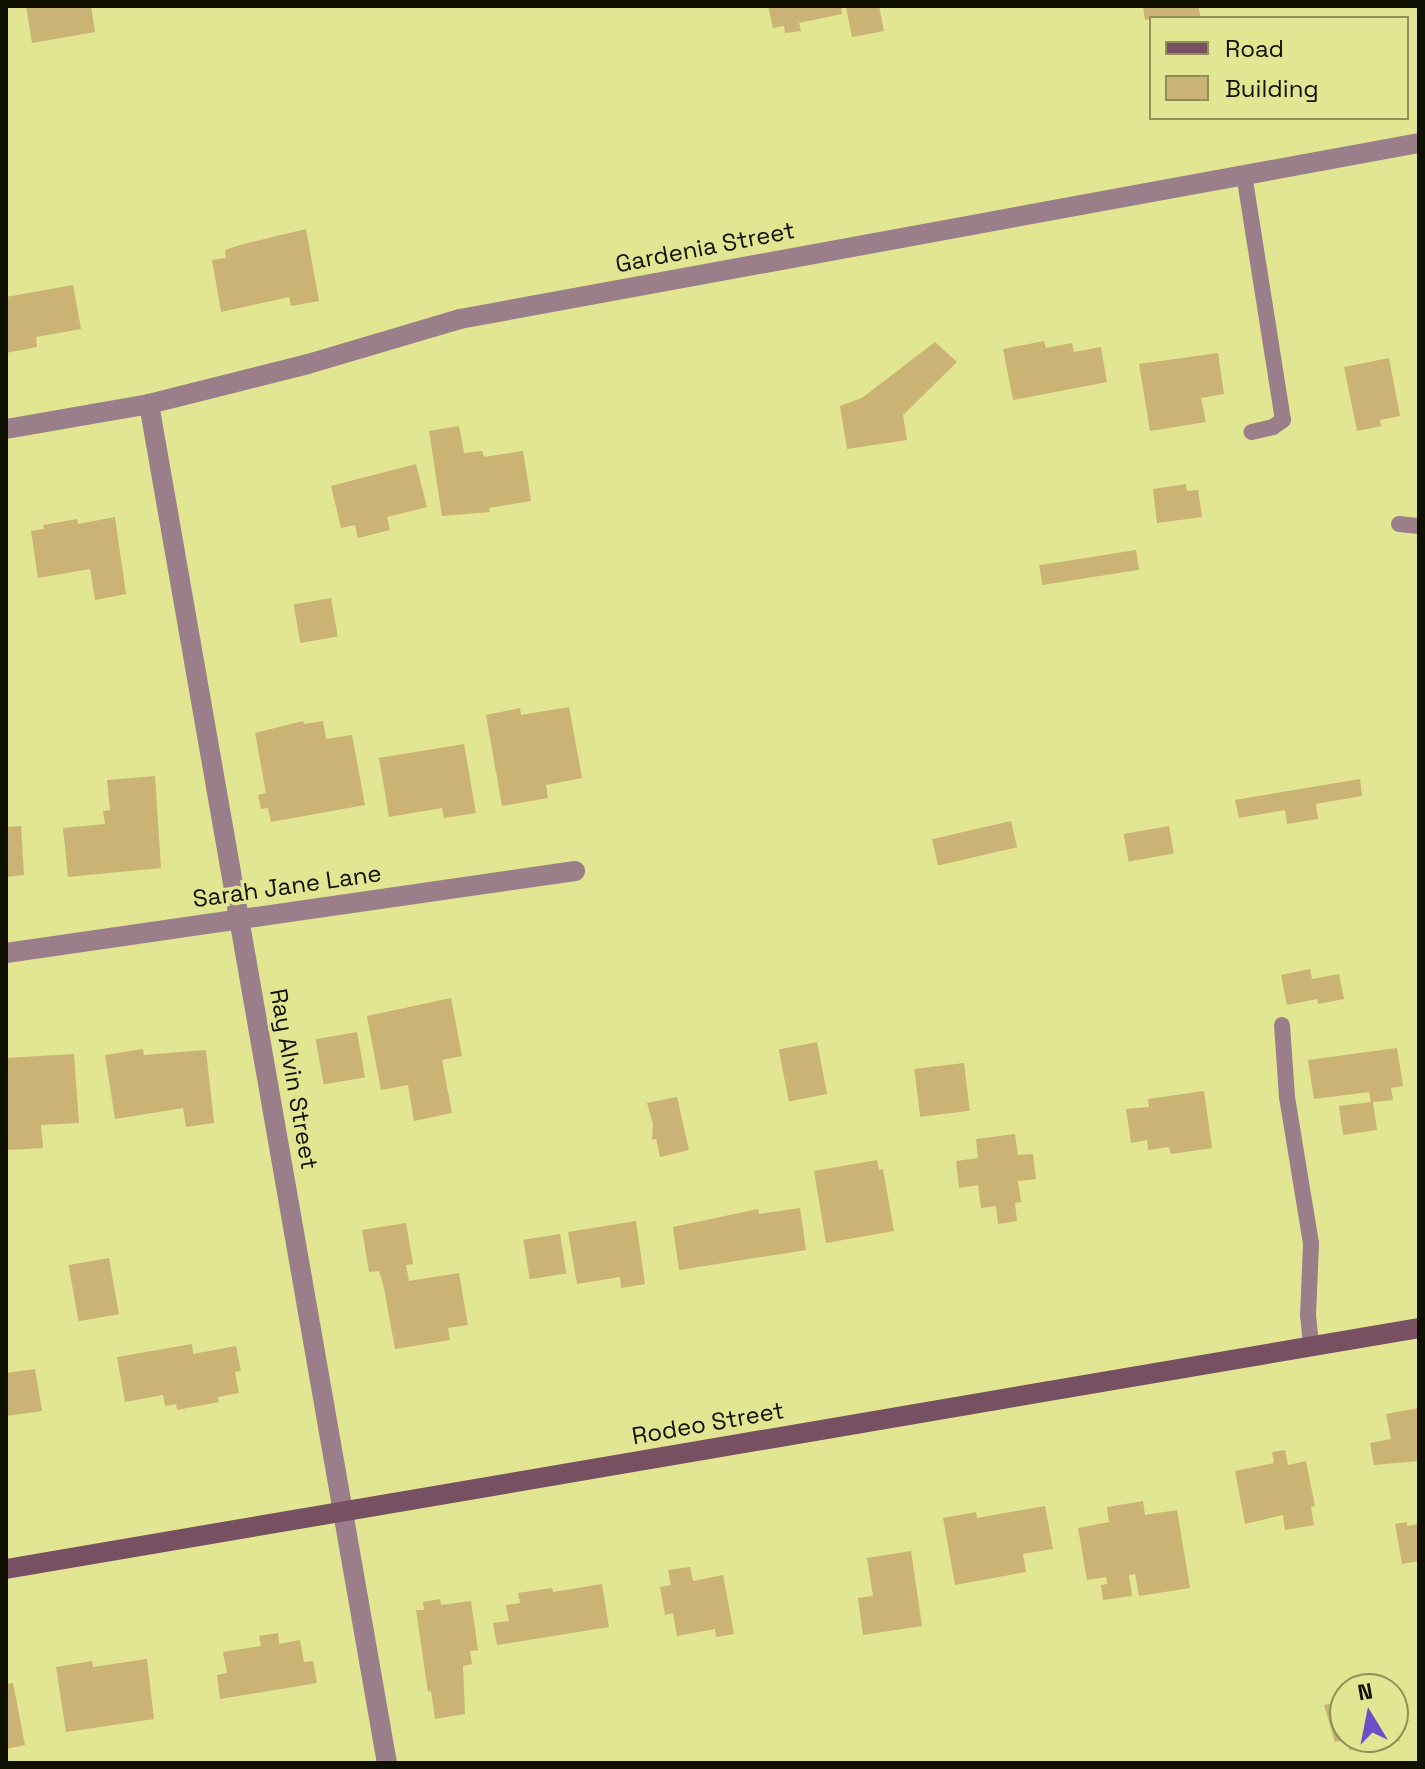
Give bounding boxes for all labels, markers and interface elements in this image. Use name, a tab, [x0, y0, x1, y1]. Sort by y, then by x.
legend	[1149, 16, 1409, 120]
text: Road	[1225, 33, 1284, 64]
text: Building	[1225, 73, 1319, 104]
street label: Gardenia Street	[613, 216, 797, 278]
street label: Sarah Jane Lane	[191, 859, 383, 913]
street label: Ray Alvin Street	[264, 986, 324, 1172]
street label: Rodeo Street	[630, 1395, 786, 1451]
north arrow	[1329, 1673, 1409, 1753]
text: N	[1355, 1676, 1375, 1706]

